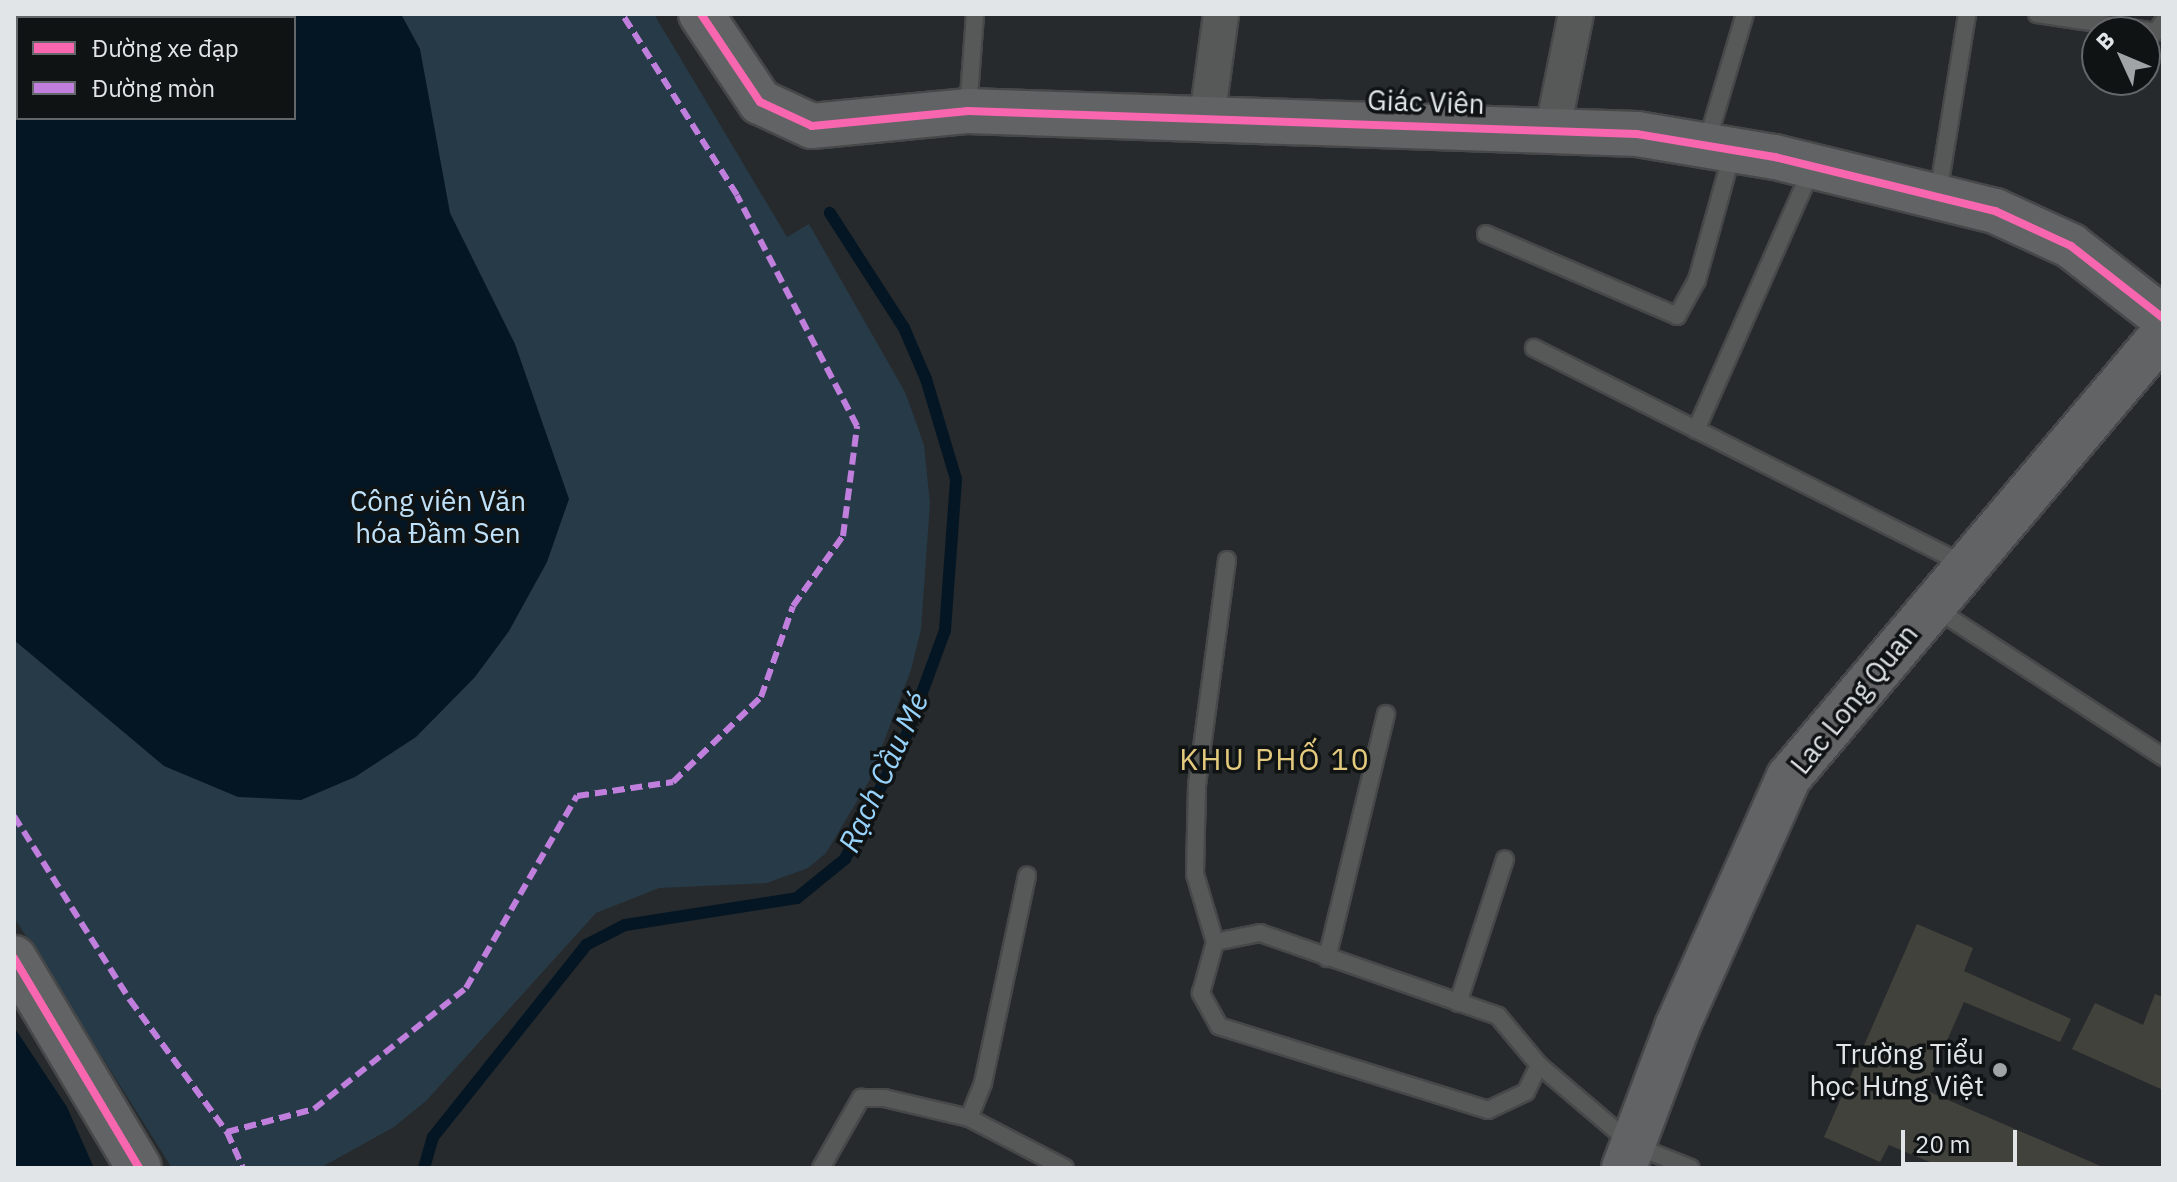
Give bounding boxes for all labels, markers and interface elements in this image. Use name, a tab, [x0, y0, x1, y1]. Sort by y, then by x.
legend	[16, 16, 296, 120]
north arrow	[2081, 16, 2161, 96]
text: B	[2089, 25, 2120, 56]
text: Đường xe đạp	[92, 32, 239, 64]
text: Đường mòn	[92, 72, 215, 104]
street label: Giác Viên	[1367, 83, 1485, 121]
park label: Công viên Văn hóa Đầm Sen	[350, 484, 526, 550]
street label: Lac Long Quan	[1783, 617, 1925, 781]
water label: Rạch Cầu Mé	[830, 686, 936, 858]
district label: KHU PHỐ 10	[1179, 741, 1371, 777]
place label: Trường Tiểu học Hưng Việt	[1809, 1037, 1984, 1103]
marker: Trường Tiểu học Hưng Việt	[1991, 1061, 2009, 1079]
scale bar	[1905, 1114, 2021, 1164]
text: 20 m	[1915, 1128, 1970, 1160]

